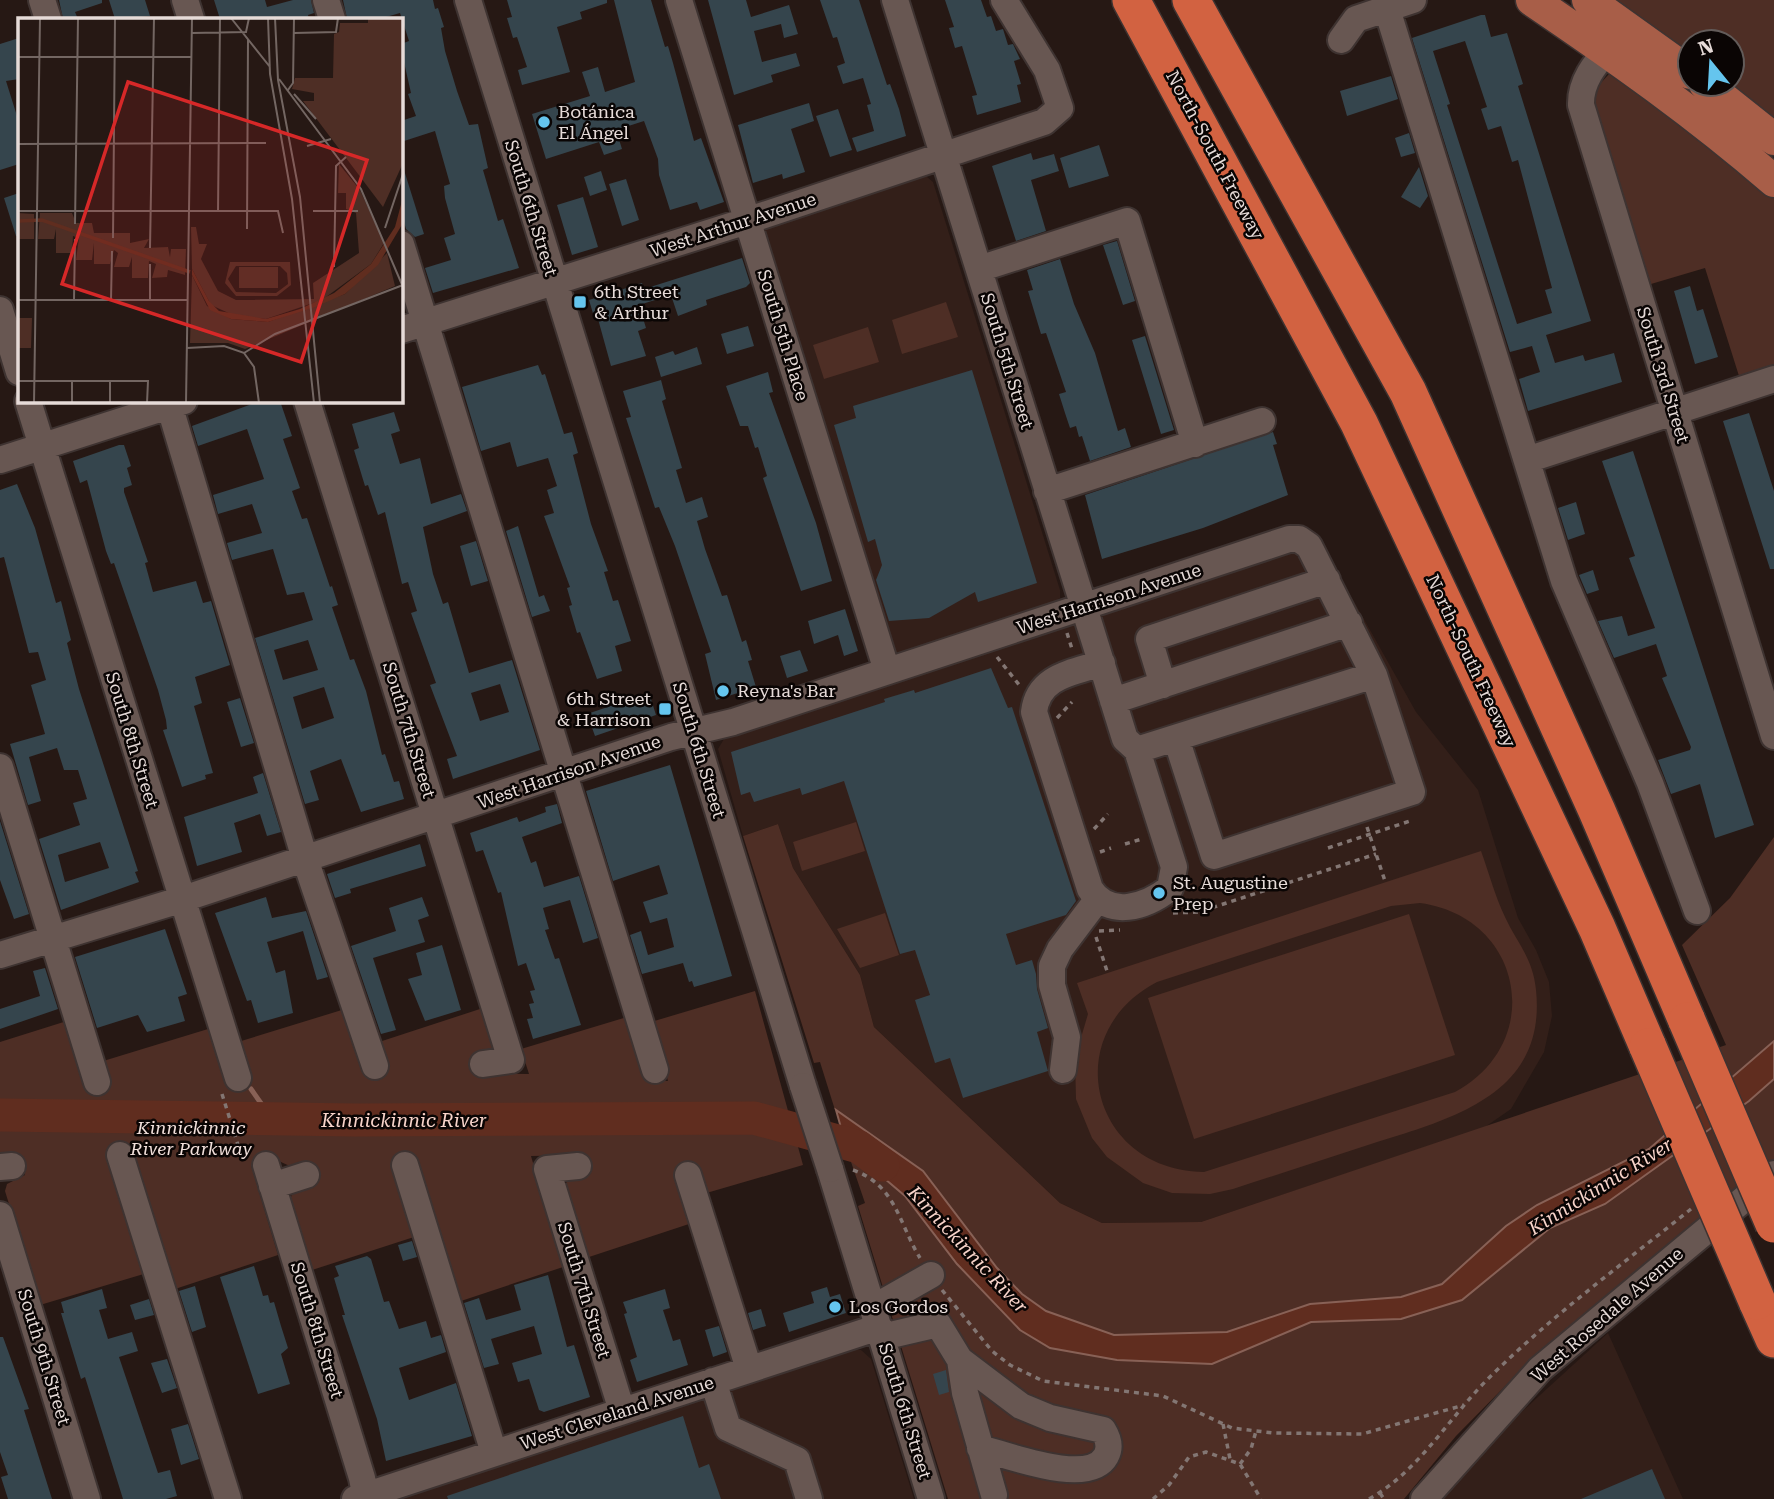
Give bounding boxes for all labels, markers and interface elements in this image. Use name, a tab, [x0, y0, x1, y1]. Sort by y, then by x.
inset map	[18, 18, 402, 402]
north arrow	[1676, 28, 1746, 98]
text: N	[1695, 34, 1717, 61]
street label: North-South Freeway	[1162, 67, 1269, 243]
place label: Botánica El Ángel	[558, 101, 635, 143]
marker: Botánica El Ángel	[536, 114, 552, 130]
street label: South 6th Street	[501, 137, 562, 279]
street label: West Arthur Avenue	[647, 188, 819, 261]
street label: South 5th Place	[754, 267, 813, 403]
place label: 6th Street & Arthur	[594, 281, 679, 323]
street label: South 5th Street	[977, 290, 1038, 432]
marker: 6th Street & Arthur	[572, 294, 588, 310]
street label: South 3rd Street	[1633, 304, 1694, 446]
street label: West Harrison Avenue	[1014, 559, 1204, 638]
street label: North-South Freeway	[1422, 571, 1521, 751]
street label: South 7th Street	[379, 659, 440, 801]
street label: South 8th Street	[102, 669, 163, 811]
street label: South 6th Street	[669, 679, 730, 821]
place label: Reyna's Bar	[737, 680, 836, 701]
marker: Reyna's Bar	[715, 683, 731, 699]
place label: 6th Street & Harrison	[557, 688, 651, 730]
marker: 6th Street & Harrison	[657, 701, 673, 717]
street label: West Harrison Avenue	[474, 730, 663, 813]
place label: St. Augustine Prep	[1173, 872, 1288, 914]
marker: St. Augustine Prep	[1151, 885, 1167, 901]
water label: Kinnickinnic River	[320, 1109, 487, 1132]
park label: Kinnickinnic River Parkway	[129, 1117, 252, 1159]
water label: Kinnickinnic River	[1523, 1133, 1677, 1241]
water label: Kinnickinnic River	[902, 1180, 1033, 1318]
street label: South 7th Street	[554, 1219, 615, 1361]
street label: West Rosedale Avenue	[1526, 1243, 1687, 1386]
street label: South 8th Street	[287, 1259, 348, 1401]
street label: South 9th Street	[14, 1286, 75, 1428]
place label: Los Gordos	[849, 1296, 948, 1317]
marker: Los Gordos	[827, 1299, 843, 1315]
street label: South 6th Street	[875, 1340, 936, 1482]
street label: West Cleveland Avenue	[517, 1371, 717, 1454]

